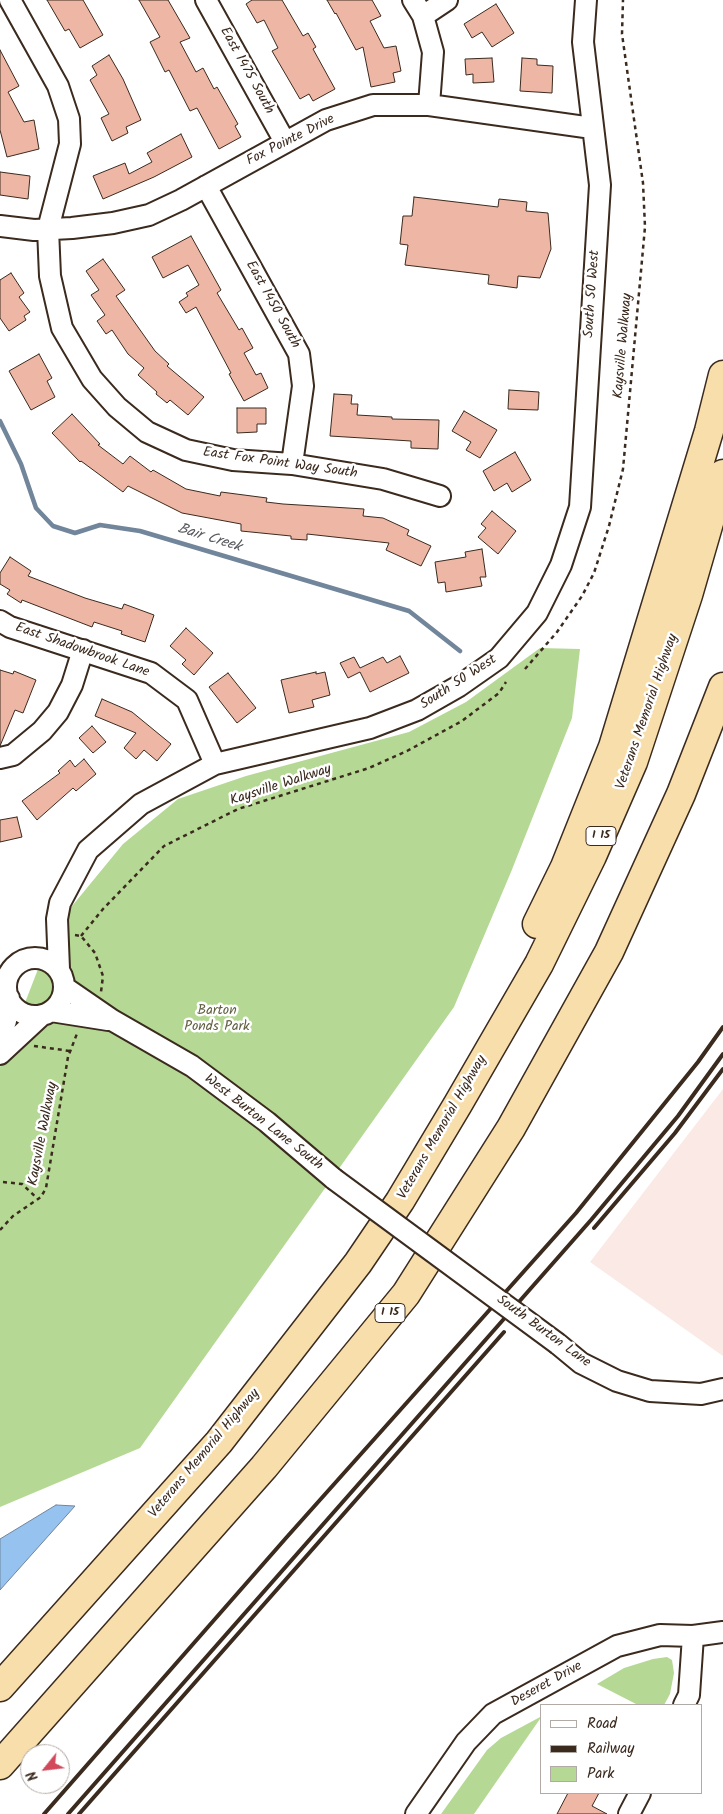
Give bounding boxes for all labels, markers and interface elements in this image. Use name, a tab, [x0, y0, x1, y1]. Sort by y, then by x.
street label: East 1475 South	[215, 25, 277, 117]
street label: Fox Pointe Drive	[244, 112, 338, 170]
street label: South 50 West	[582, 250, 604, 338]
street label: East 1450 South	[241, 258, 303, 352]
street label: Kaysville Walkway	[611, 293, 637, 399]
street label: East Fox Point Way South	[202, 445, 358, 483]
water label: Bair Creek	[175, 521, 243, 557]
street label: East Shadowbrook Lane	[13, 620, 151, 682]
street label: Veterans Memorial Highway	[613, 632, 683, 792]
street label: South 50 West	[418, 652, 500, 714]
street label: Kaysville Walkway	[228, 762, 334, 810]
road number: I 15	[586, 826, 616, 846]
park label: Barton Ponds Park	[184, 1004, 250, 1036]
street label: Veterans Memorial Highway	[395, 1053, 491, 1203]
street label: West Burton Lane South	[200, 1071, 326, 1175]
street label: Kaysville Walkway	[26, 1081, 62, 1187]
street label: South Burton Lane	[493, 1292, 593, 1372]
road number: I 15	[375, 1304, 405, 1322]
street label: Veterans Memorial Highway	[146, 1386, 264, 1522]
street label: Deseret Drive	[508, 1659, 586, 1711]
legend	[540, 1704, 703, 1794]
text: Road	[587, 1712, 617, 1736]
text: Railway	[587, 1737, 634, 1761]
north arrow	[20, 1744, 70, 1794]
text: Park	[587, 1762, 614, 1786]
text: N	[21, 1767, 45, 1785]

